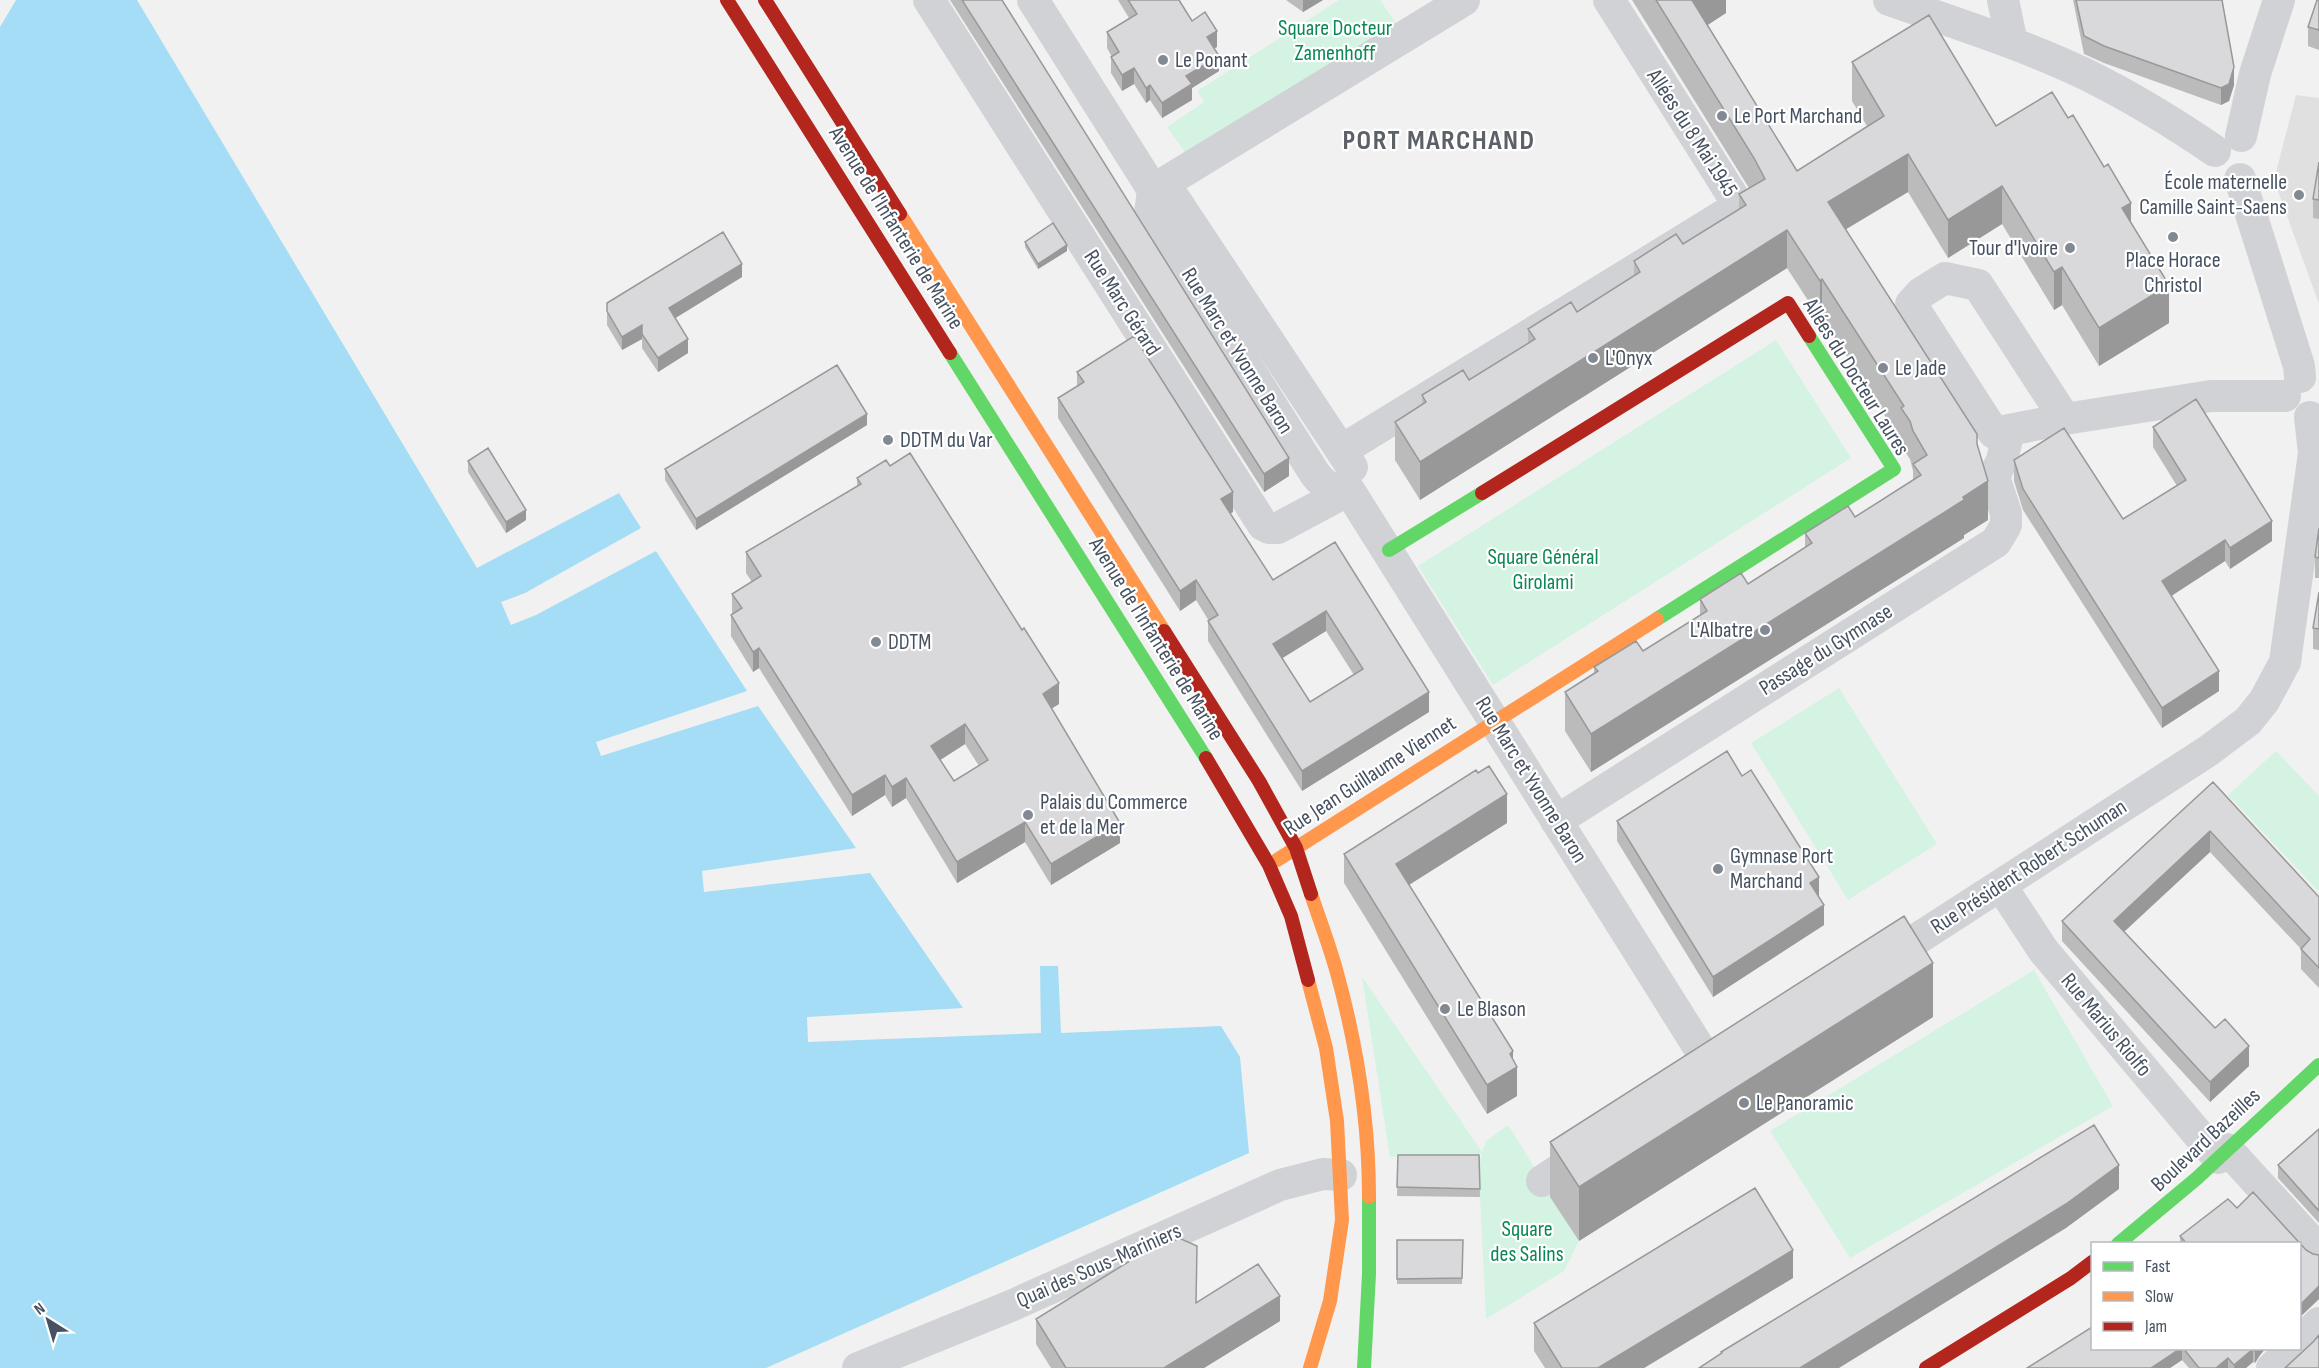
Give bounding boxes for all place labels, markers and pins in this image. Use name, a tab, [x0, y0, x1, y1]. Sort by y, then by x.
place label: Le Ponant	[1175, 47, 1248, 74]
marker: Le Ponant	[1156, 53, 1170, 67]
place label: Le Port Marchand	[1734, 103, 1862, 130]
marker: Le Port Marchand	[1715, 109, 1729, 123]
place label: École maternelle Camille Saint-Saens	[2139, 169, 2287, 221]
marker: École maternelle Camille Saint-Saens	[2292, 188, 2306, 202]
marker: Place Horace Christol	[2166, 230, 2180, 244]
place label: Tour d'Ivoire	[1969, 235, 2058, 262]
marker: Tour d'Ivoire	[2063, 241, 2077, 255]
place label: Place Horace Christol	[2125, 247, 2221, 299]
place label: L'Onyx	[1605, 345, 1653, 372]
marker: L'Onyx	[1586, 351, 1600, 365]
place label: Le Jade	[1895, 355, 1946, 382]
marker: Le Jade	[1876, 361, 1890, 375]
place label: DDTM du Var	[900, 427, 993, 454]
marker: DDTM du Var	[881, 433, 895, 447]
place label: L'Albatre	[1690, 617, 1753, 644]
marker: L'Albatre	[1758, 623, 1772, 637]
place label: DDTM	[888, 629, 931, 656]
marker: DDTM	[869, 635, 883, 649]
place label: Palais du Commerce et de la Mer	[1040, 789, 1188, 841]
marker: Palais du Commerce et de la Mer	[1021, 808, 1035, 822]
place label: Gymnase Port Marchand	[1730, 843, 1833, 895]
marker: Gymnase Port Marchand	[1711, 862, 1725, 876]
place label: Le Blason	[1457, 996, 1526, 1023]
marker: Le Blason	[1438, 1002, 1452, 1016]
place label: Le Panoramic	[1756, 1090, 1854, 1117]
marker: Le Panoramic	[1737, 1096, 1751, 1110]

